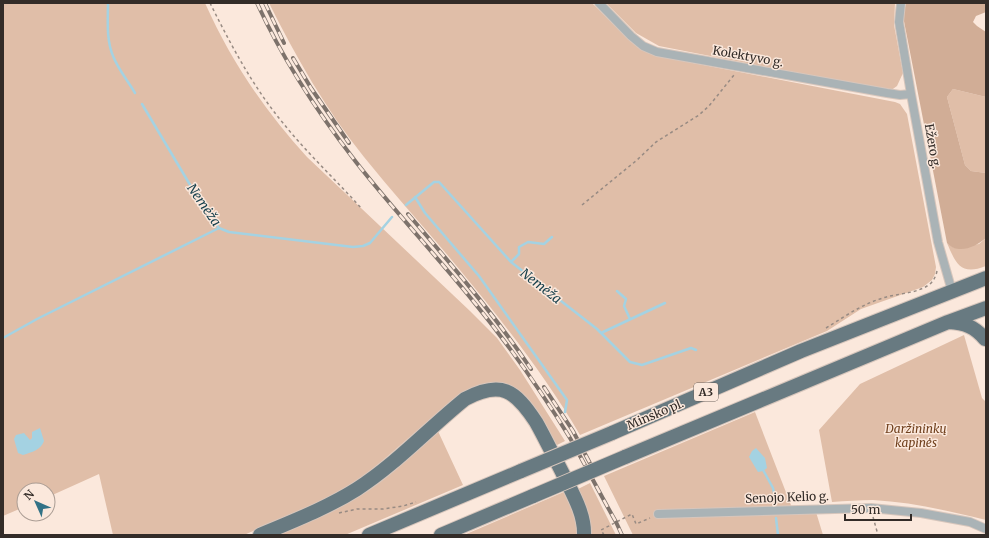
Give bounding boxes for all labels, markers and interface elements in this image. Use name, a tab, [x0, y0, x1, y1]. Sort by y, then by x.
street label: Kolektyvo g.	[711, 42, 785, 70]
street label: Ežero g.	[922, 122, 944, 170]
water label: Nemėža	[183, 180, 225, 230]
water label: Nemėža	[517, 264, 565, 308]
road number: A3	[694, 383, 718, 401]
street label: Minsko pl.	[624, 395, 686, 433]
park label: Daržininkų kapinės	[884, 421, 947, 450]
north arrow	[16, 482, 56, 522]
text: N	[21, 487, 37, 503]
street label: Senojo Kelio g.	[745, 488, 829, 506]
scale bar	[845, 496, 911, 522]
text: 50 m	[851, 502, 880, 517]

